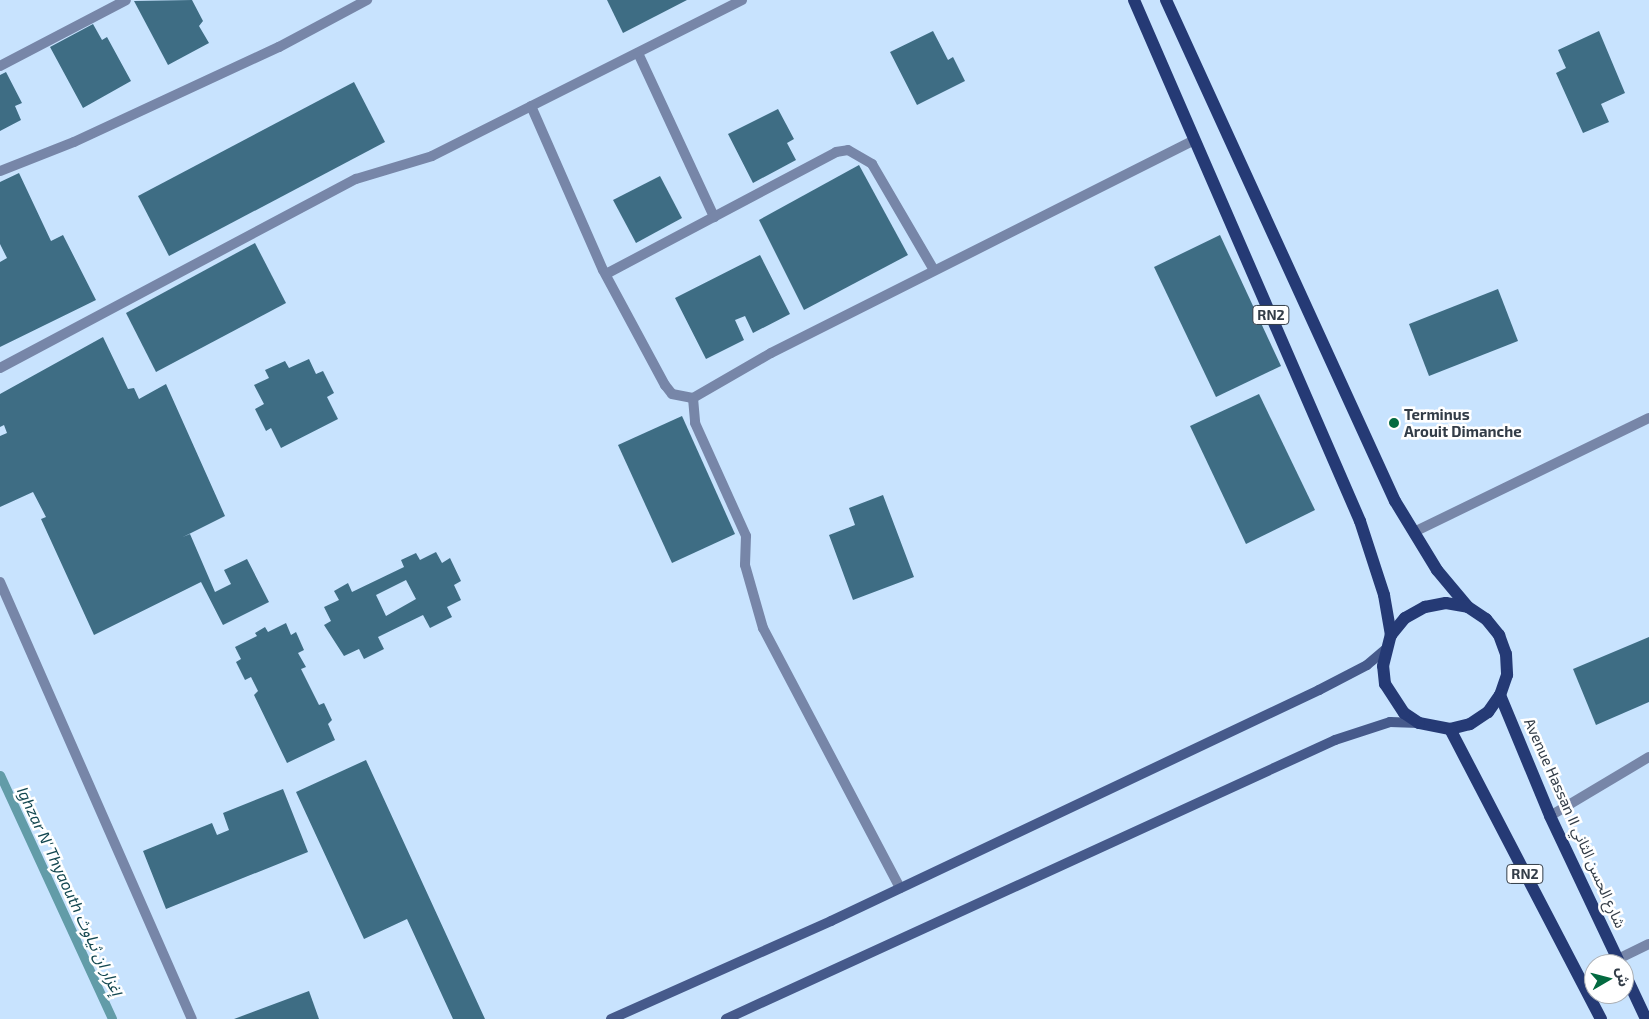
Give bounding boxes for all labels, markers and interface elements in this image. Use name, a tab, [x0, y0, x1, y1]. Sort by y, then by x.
road number: RN2	[1252, 304, 1290, 326]
place label: Terminus Arouit Dimanche	[1404, 405, 1522, 440]
marker: Terminus Arouit Dimanche	[1388, 417, 1400, 429]
street label: Avenue Hassan II شارع الحسن الثاني	[1520, 715, 1630, 931]
water label: Ighzar N' Thyaouth إغزار ان ثياوث	[13, 783, 127, 999]
road number: RN2	[1506, 862, 1544, 886]
north arrow	[1584, 954, 1634, 1004]
text: ش	[1614, 966, 1633, 988]

